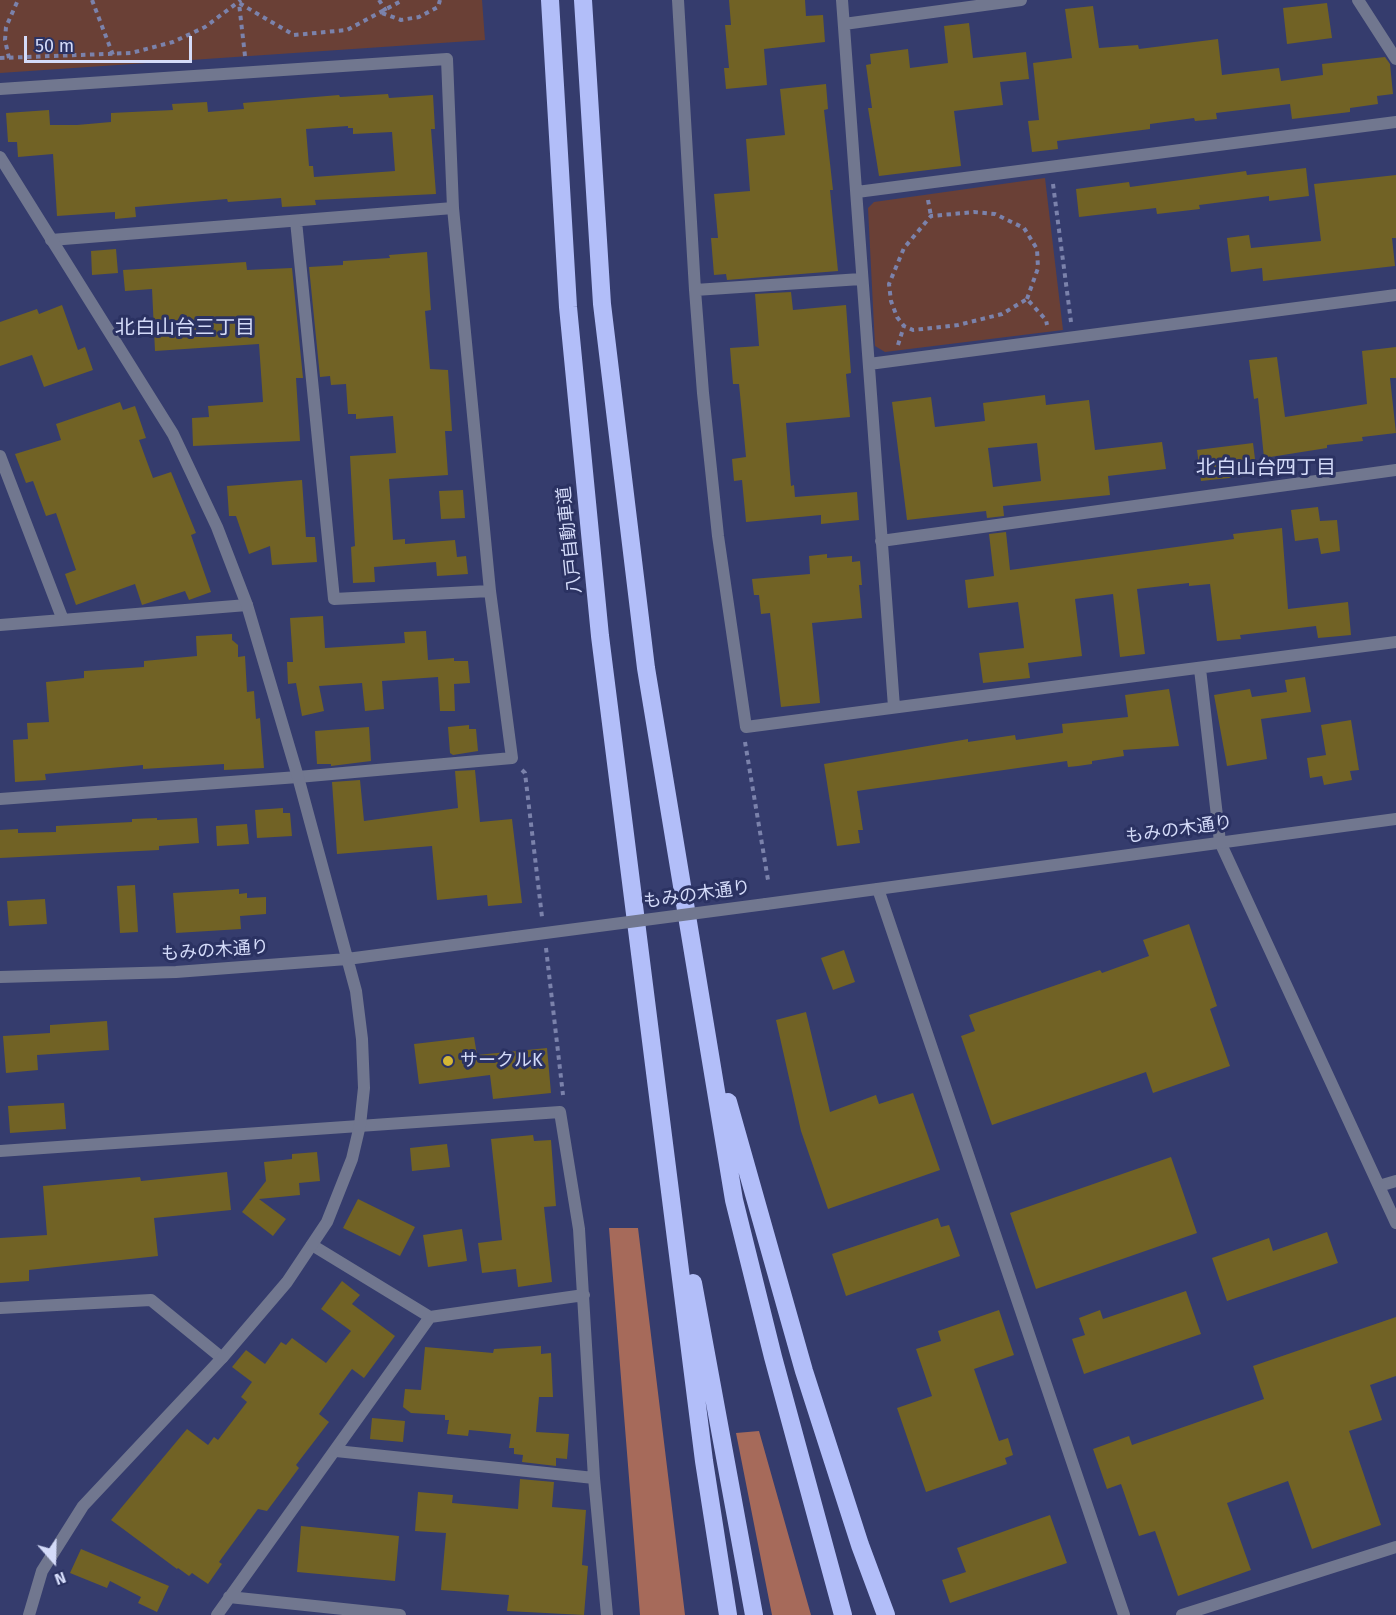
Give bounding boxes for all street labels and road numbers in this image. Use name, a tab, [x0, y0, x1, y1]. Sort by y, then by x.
street label: 八戸自動車道	[554, 485, 586, 595]
street label: もみの木通り	[1124, 812, 1234, 848]
street label: もみの木通り	[642, 877, 752, 913]
street label: もみの木通り	[160, 936, 270, 966]

